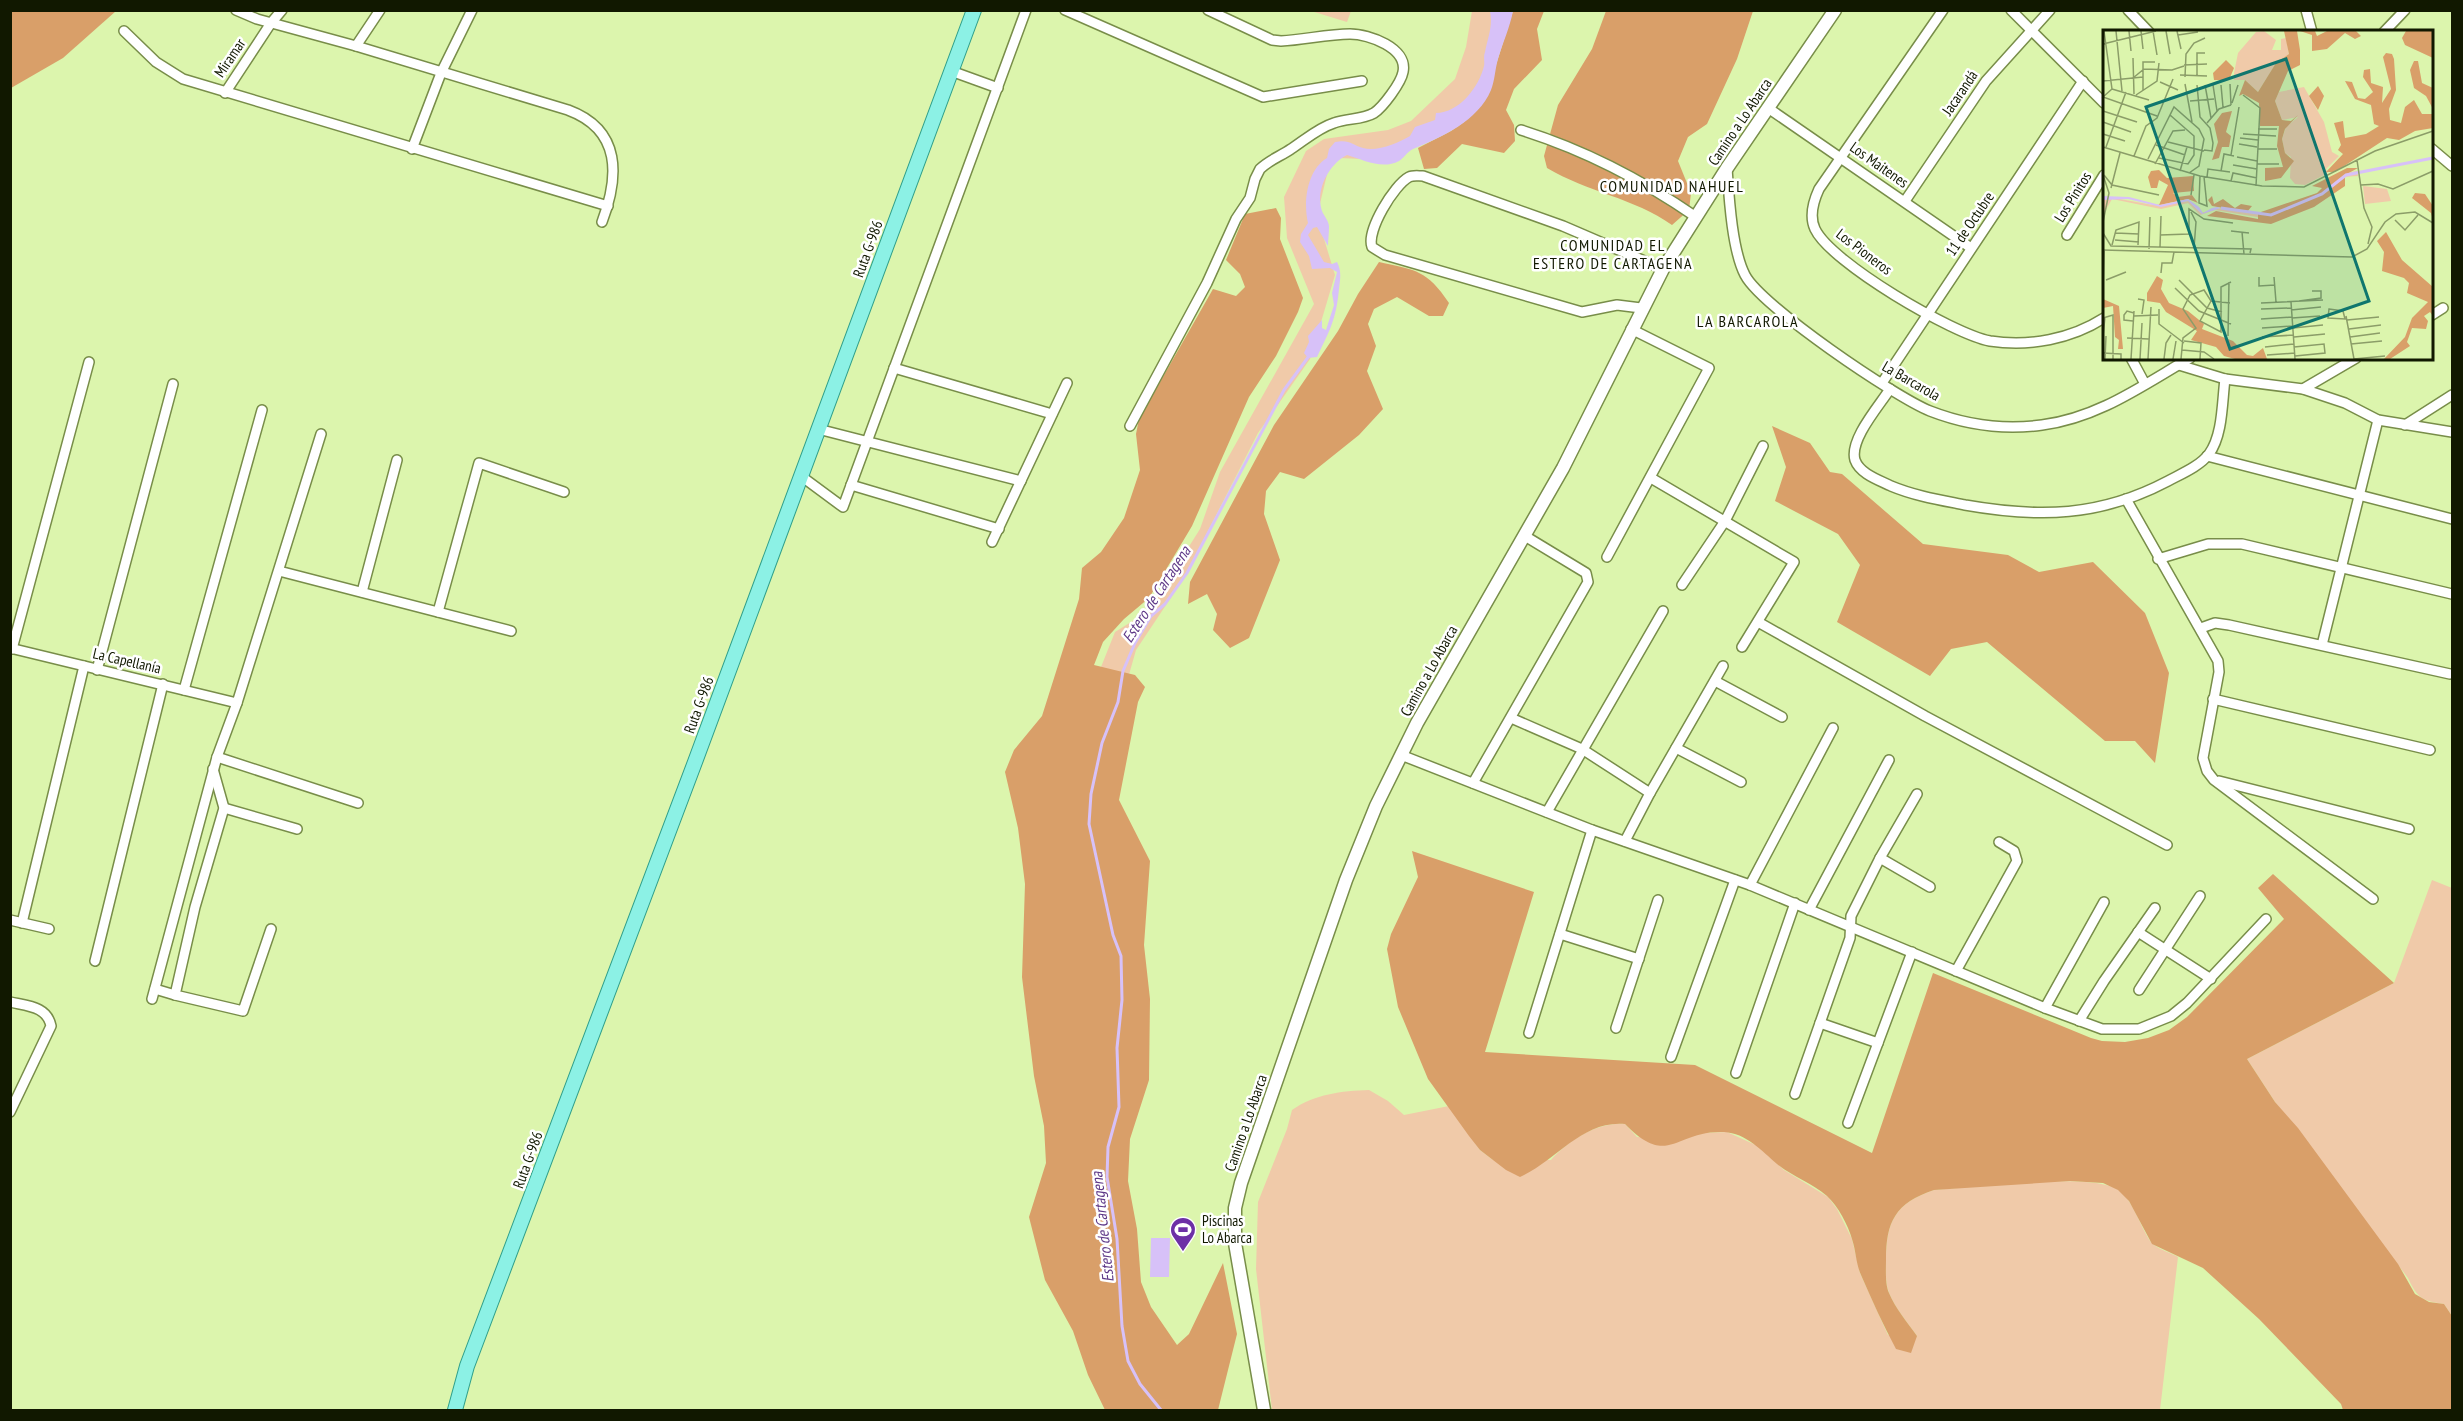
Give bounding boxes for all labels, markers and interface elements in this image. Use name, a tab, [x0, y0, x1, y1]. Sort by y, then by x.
inset map	[2103, 30, 2433, 360]
street label: Miramar	[210, 34, 250, 81]
street label: Jacarandá	[1937, 67, 1981, 120]
street label: Camino a Lo Abarca	[1703, 75, 1776, 169]
street label: Los Maitenes	[1846, 138, 1912, 192]
street label: Los Pinitos	[2050, 168, 2095, 225]
district label: COMUNIDAD NAHUEL	[1600, 176, 1744, 196]
street label: 11 de Octubre	[1941, 188, 1998, 260]
street label: Ruta G-986	[849, 218, 887, 280]
street label: Los Pioneros	[1833, 224, 1896, 279]
district label: COMUNIDAD EL ESTERO DE CARTAGENA	[1533, 235, 1693, 273]
district label: LA BARCAROLA	[1697, 311, 1799, 331]
street label: La Barcarola	[1879, 356, 1944, 405]
water label: Estero de Cartagena	[1117, 541, 1195, 646]
street label: Camino a Lo Abarca	[1396, 622, 1461, 720]
street label: La Capellanía	[91, 643, 163, 678]
street label: Ruta G-986	[680, 674, 718, 736]
street label: Camino a Lo Abarca	[1220, 1072, 1271, 1174]
street label: Ruta G-986	[509, 1129, 547, 1191]
water label: Estero de Cartagena	[1086, 1169, 1118, 1283]
place label: Piscinas Lo Abarca	[1202, 1211, 1252, 1247]
sports icon: Piscinas Lo Abarca	[1168, 1215, 1198, 1253]

